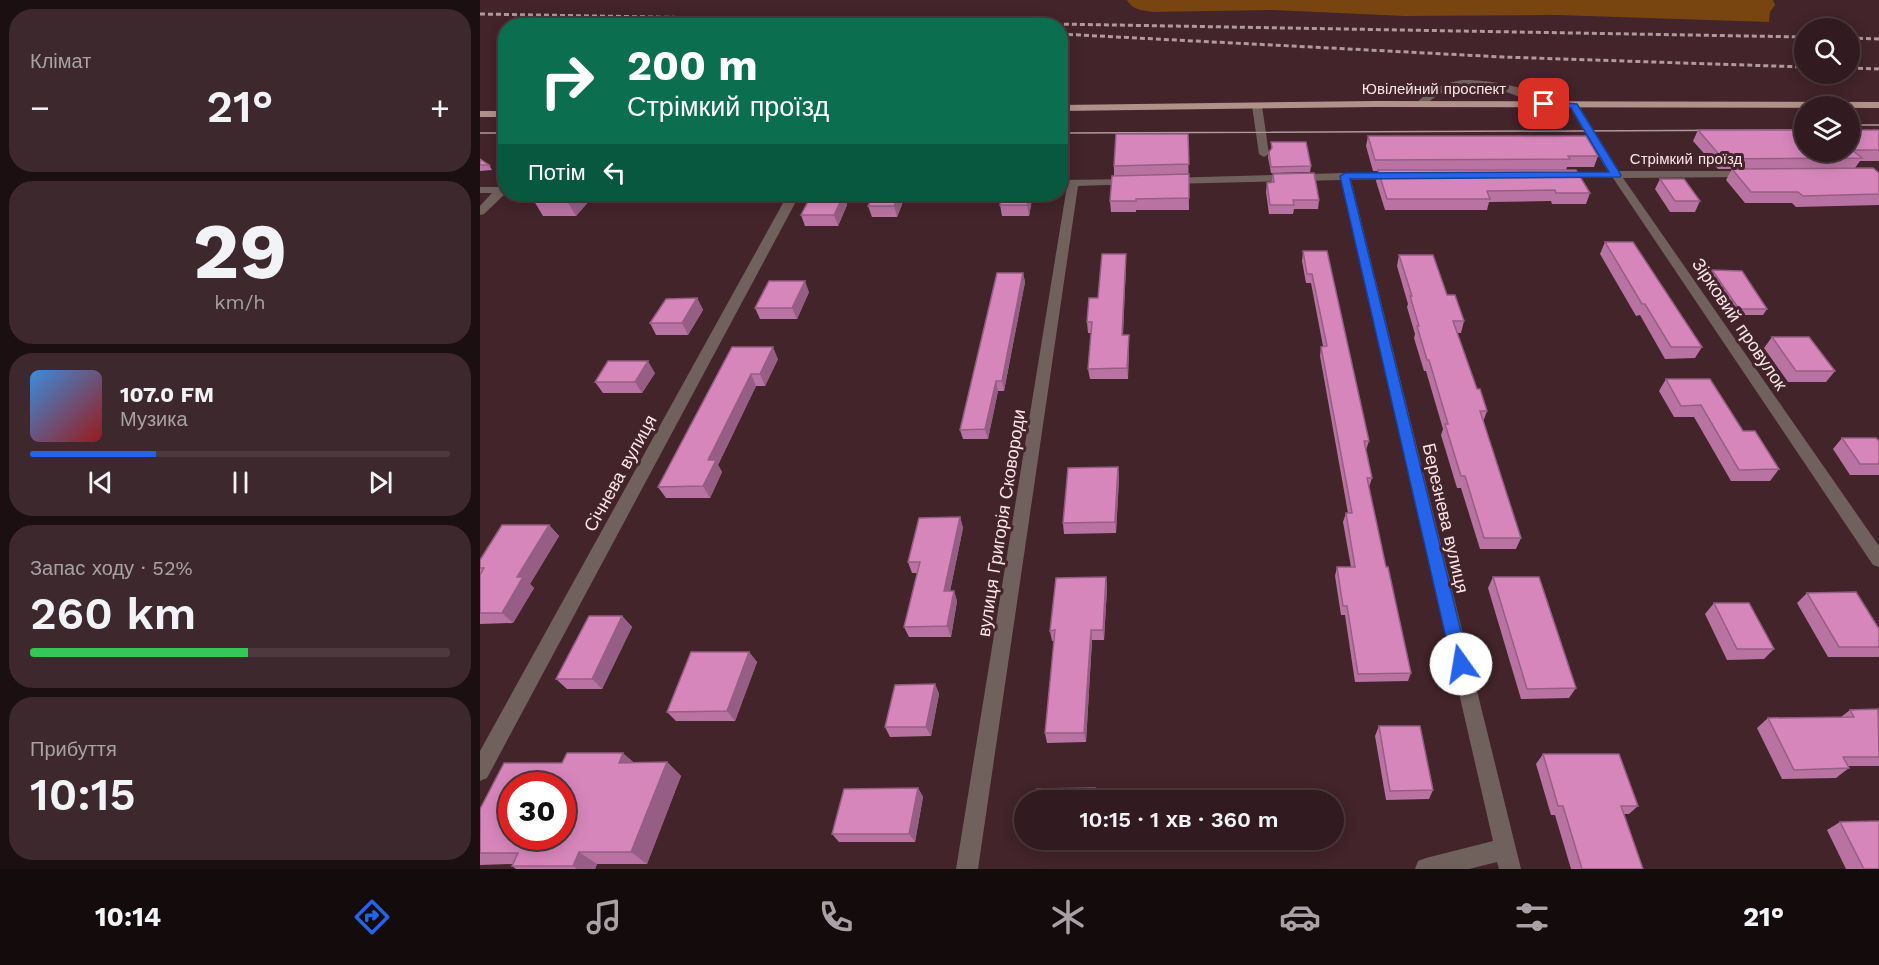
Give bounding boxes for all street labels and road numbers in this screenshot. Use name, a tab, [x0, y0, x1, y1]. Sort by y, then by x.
street label: Ювілейний проспект	[1362, 80, 1506, 98]
street label: Стрімкий проїзд	[1630, 150, 1742, 168]
street label: Зірковий провулок	[1688, 254, 1792, 394]
street label: вулиця Григорія Сковороди	[973, 408, 1029, 638]
street label: Січнева вулиця	[579, 411, 661, 535]
street label: Березнева вулиця	[1418, 441, 1474, 595]

